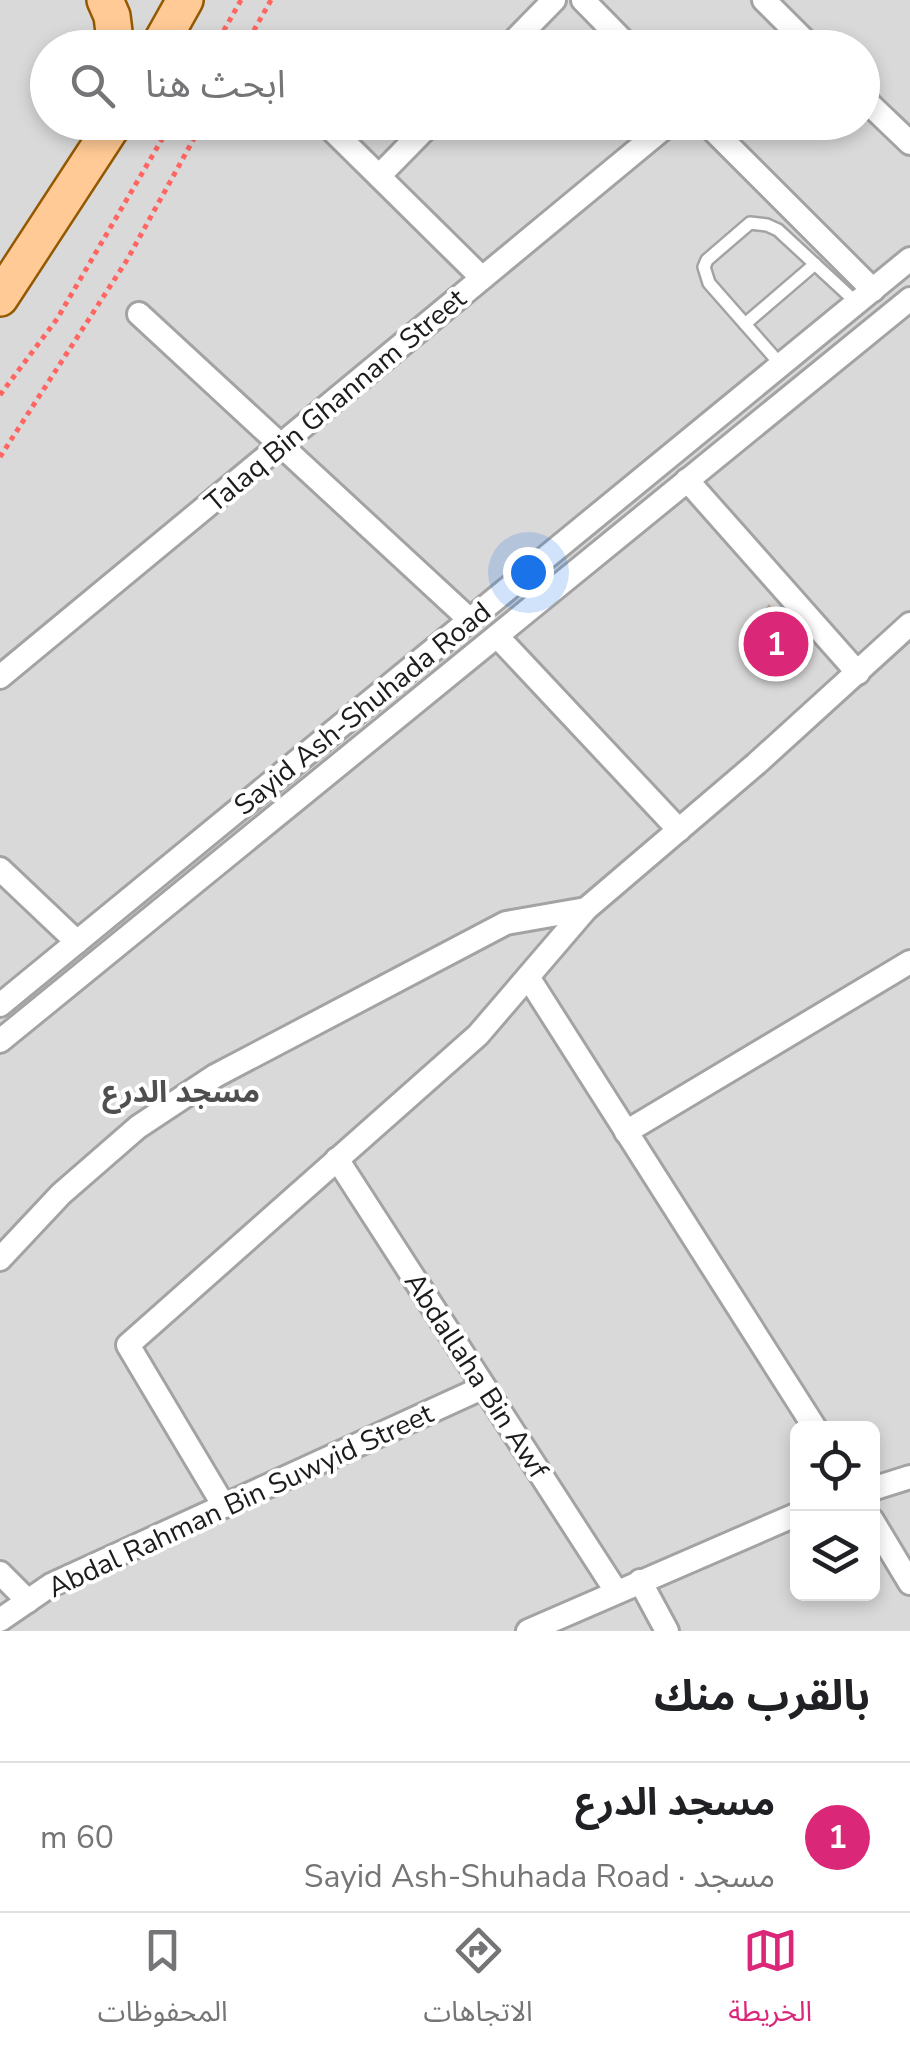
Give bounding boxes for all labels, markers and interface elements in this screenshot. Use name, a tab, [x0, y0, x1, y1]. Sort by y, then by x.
search box	[30, 30, 880, 140]
icon: search	[65, 58, 120, 113]
text: ابحث هنا	[145, 59, 286, 110]
street label: Talaq Bin Ghannam Street	[197, 280, 474, 521]
your location	[503, 547, 554, 598]
street label: Sayid Ash-Shuhada Road	[226, 593, 499, 824]
pin: 1	[744, 606, 808, 682]
district label: مسجد الدرع	[102, 1072, 260, 1114]
street label: Abdallaha Bin Awf	[395, 1265, 557, 1486]
street label: Abdal Rahman Bin Suwyid Street	[42, 1395, 439, 1607]
map controls	[790, 1421, 880, 1601]
button: locate	[790, 1421, 880, 1511]
button: layers	[790, 1511, 880, 1601]
text: بالقرب منك	[654, 1668, 870, 1725]
text: مسجد الدرع	[575, 1777, 775, 1828]
text: 60 m	[40, 1816, 114, 1859]
text: 1	[828, 1816, 847, 1859]
text: مسجد · Sayid Ash-Shuhada Road	[304, 1855, 775, 1898]
tab: المحفوظات	[98, 1923, 228, 2042]
tab: الاتجاهات	[423, 1923, 533, 2042]
tab: الخريطة	[728, 1923, 812, 2042]

